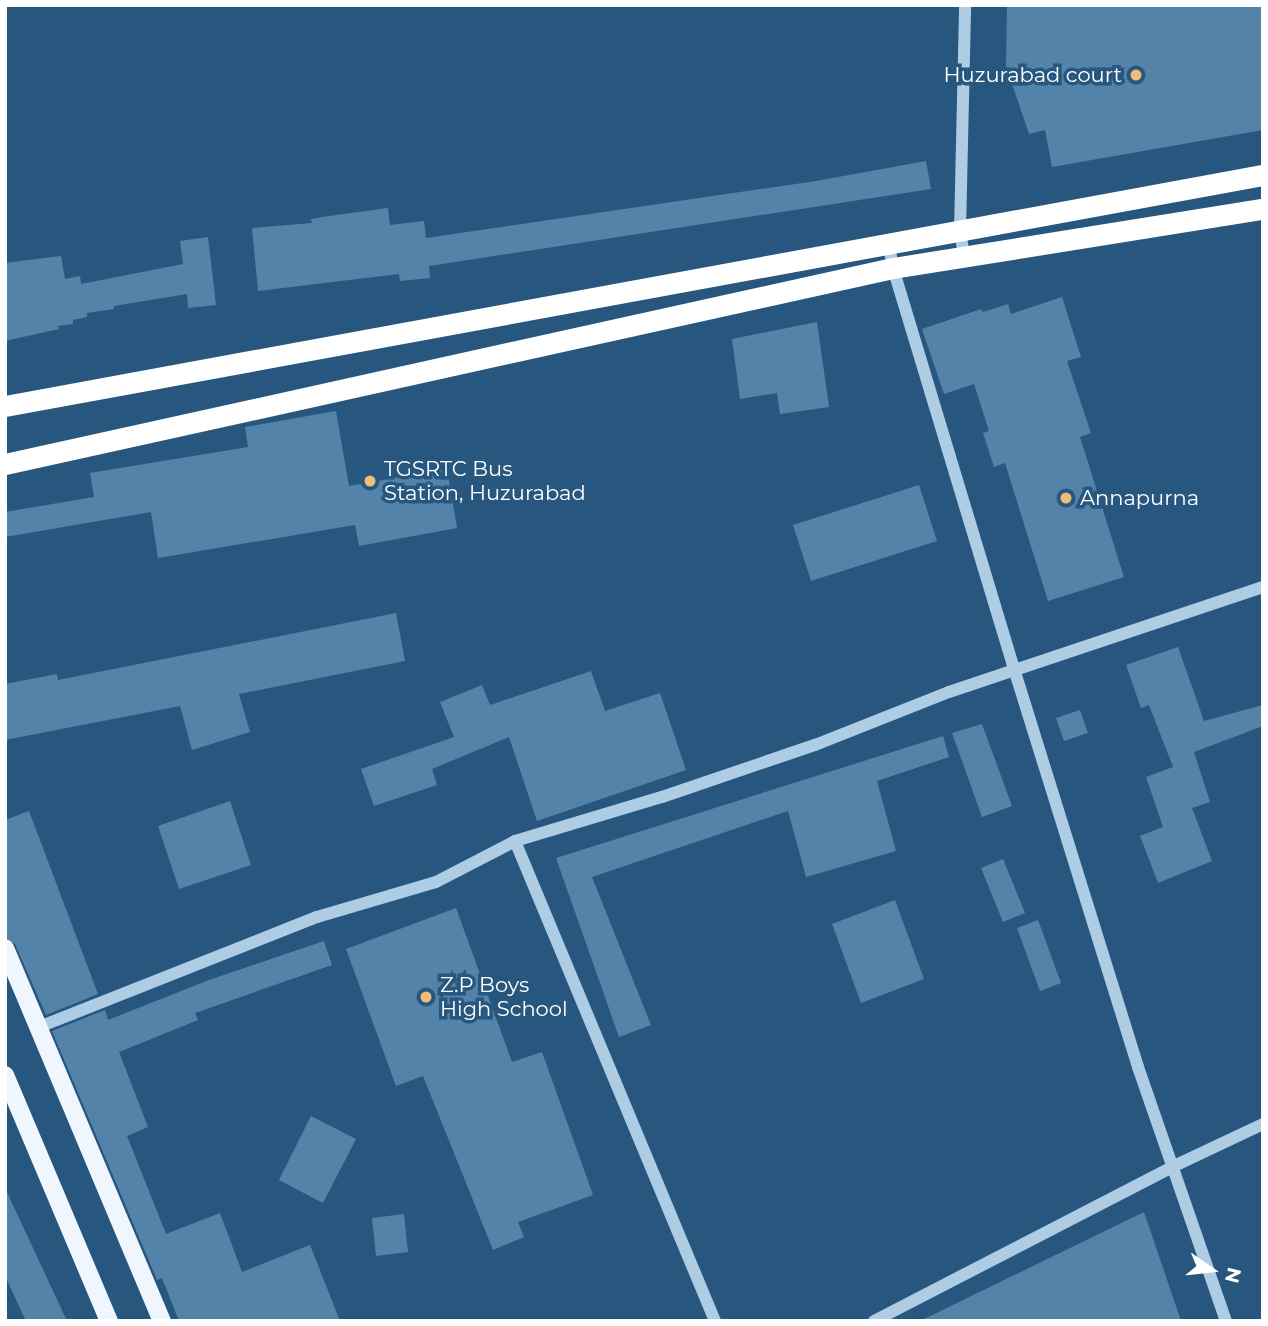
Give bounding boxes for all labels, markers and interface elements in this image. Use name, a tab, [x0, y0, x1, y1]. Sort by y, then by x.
place label: Huzurabad court	[944, 62, 1122, 88]
marker: Huzurabad court	[1128, 67, 1144, 83]
place label: TGSRTC Bus Station, Huzurabad	[384, 456, 586, 506]
marker: TGSRTC Bus Station, Huzurabad	[362, 473, 378, 489]
place label: Annapurna	[1080, 485, 1199, 511]
marker: Annapurna	[1058, 490, 1074, 506]
place label: Z.P Boys High School	[440, 972, 568, 1022]
marker: Z.P Boys High School	[418, 989, 434, 1005]
north arrow	[1177, 1235, 1247, 1305]
text: N	[1220, 1265, 1246, 1285]

